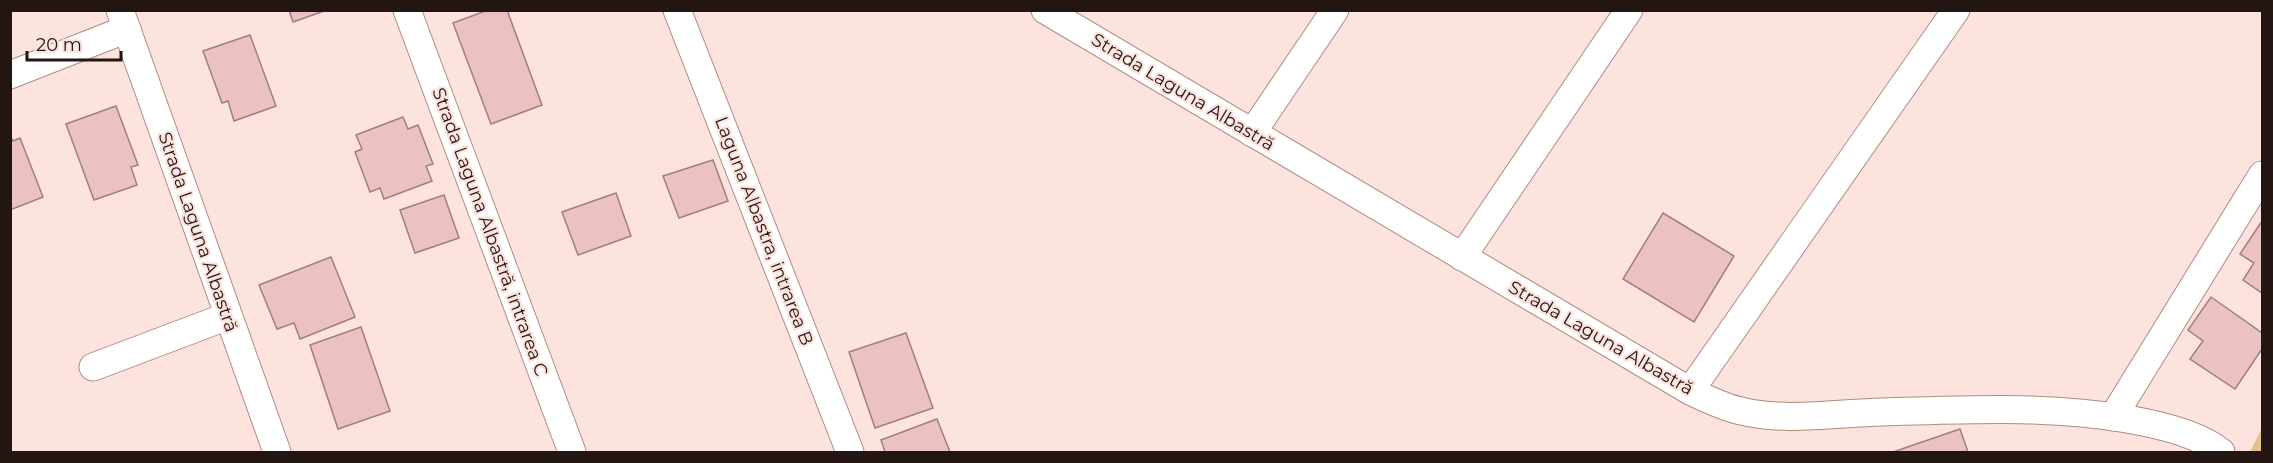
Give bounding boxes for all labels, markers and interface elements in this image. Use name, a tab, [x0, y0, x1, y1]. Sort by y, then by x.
scale bar	[27, 24, 122, 62]
street label: Strada Laguna Albastră	[1087, 29, 1279, 155]
text: 20 m	[36, 34, 82, 56]
street label: Strada Laguna Albastră, intrarea C	[427, 85, 553, 380]
street label: Laguna Albastra, intrarea B	[710, 113, 818, 349]
street label: Strada Laguna Albastră	[153, 129, 243, 335]
street label: Strada Laguna Albastră	[1505, 276, 1697, 400]

